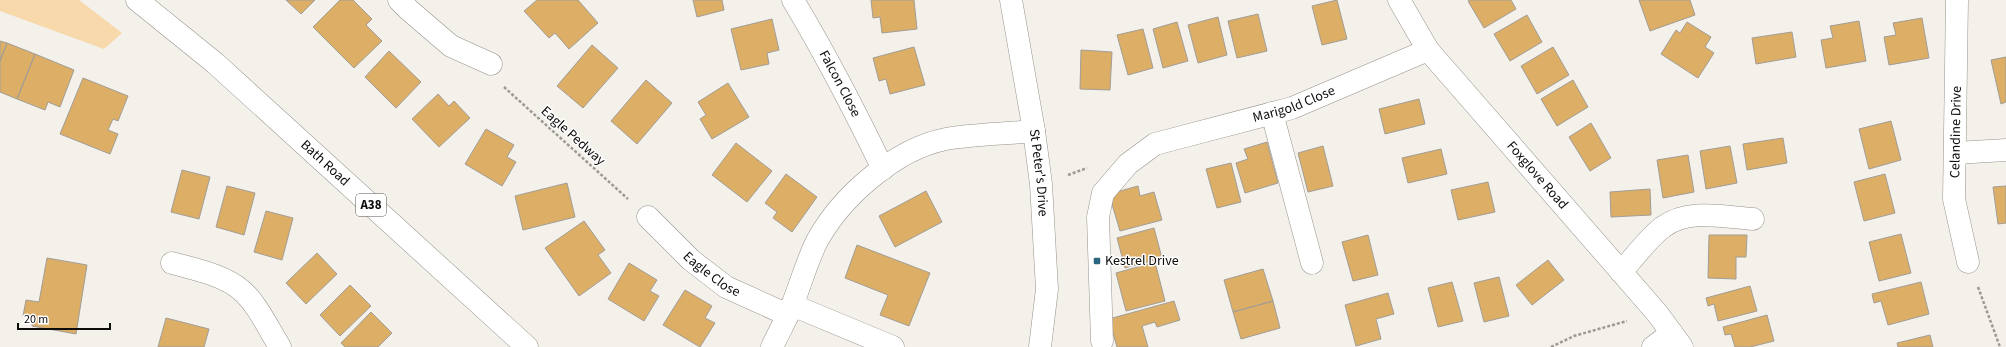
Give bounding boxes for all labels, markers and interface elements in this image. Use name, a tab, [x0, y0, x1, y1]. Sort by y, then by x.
street label: Falcon Close	[814, 47, 866, 121]
street label: Marigold Close	[1251, 81, 1338, 128]
street label: Celandine Drive	[1945, 86, 1967, 178]
street label: Eagle Pedway	[536, 102, 610, 171]
street label: St Peter's Drive	[1024, 128, 1053, 217]
street label: Bath Road	[296, 135, 354, 191]
street label: Foxglove Road	[1502, 137, 1573, 214]
road number: A38	[356, 194, 386, 216]
street label: Eagle Close	[678, 247, 743, 302]
place label: Kestrel Drive	[1105, 251, 1179, 271]
marker: Kestrel Drive	[1092, 256, 1102, 266]
scale bar	[18, 305, 110, 331]
text: 20 m	[24, 311, 48, 328]

